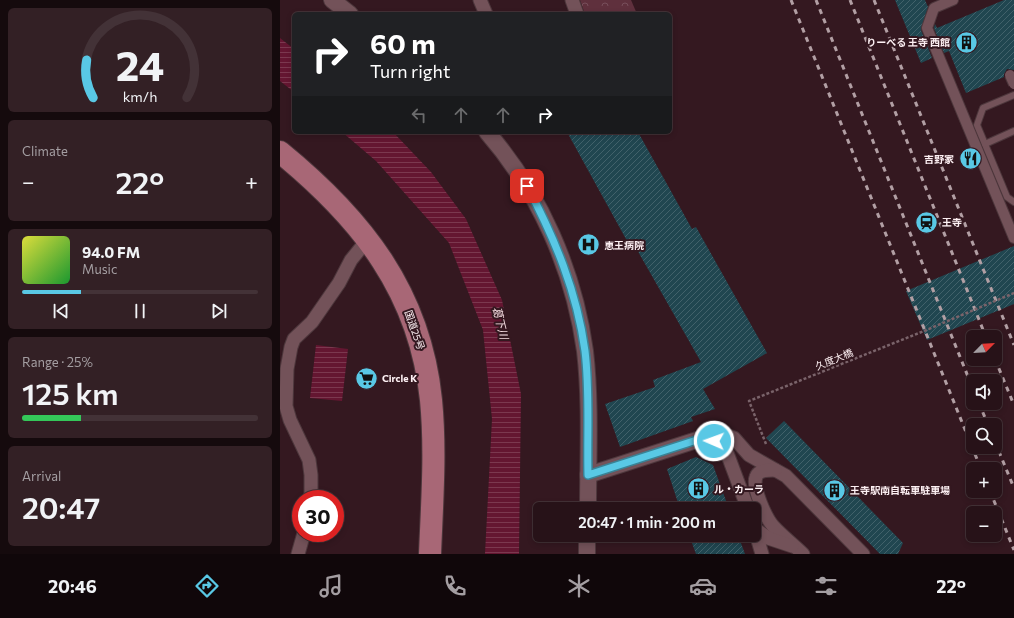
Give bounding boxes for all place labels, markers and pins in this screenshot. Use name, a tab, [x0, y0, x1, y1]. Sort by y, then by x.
building icon: りーべる 王寺 西館	[953, 29, 979, 55]
place label: りーべる 王寺 西館	[866, 36, 950, 48]
restaurant icon: 吉野家	[957, 146, 983, 172]
place label: 吉野家	[924, 153, 954, 165]
pin	[510, 169, 544, 203]
station icon: 王寺	[913, 209, 939, 235]
place label: 王寺	[942, 216, 962, 228]
hospital icon: 恵王病院	[575, 232, 601, 258]
place label: 恵王病院	[604, 239, 644, 251]
supermarket icon: Circle K	[354, 365, 380, 391]
place label: Circle K	[382, 372, 417, 384]
building icon: ル・カーラ	[685, 476, 711, 502]
building icon: 王寺駅南自転車駐車場	[822, 477, 848, 503]
place label: ル・カーラ	[714, 483, 764, 495]
place label: 王寺駅南自転車駐車場	[850, 484, 950, 496]

